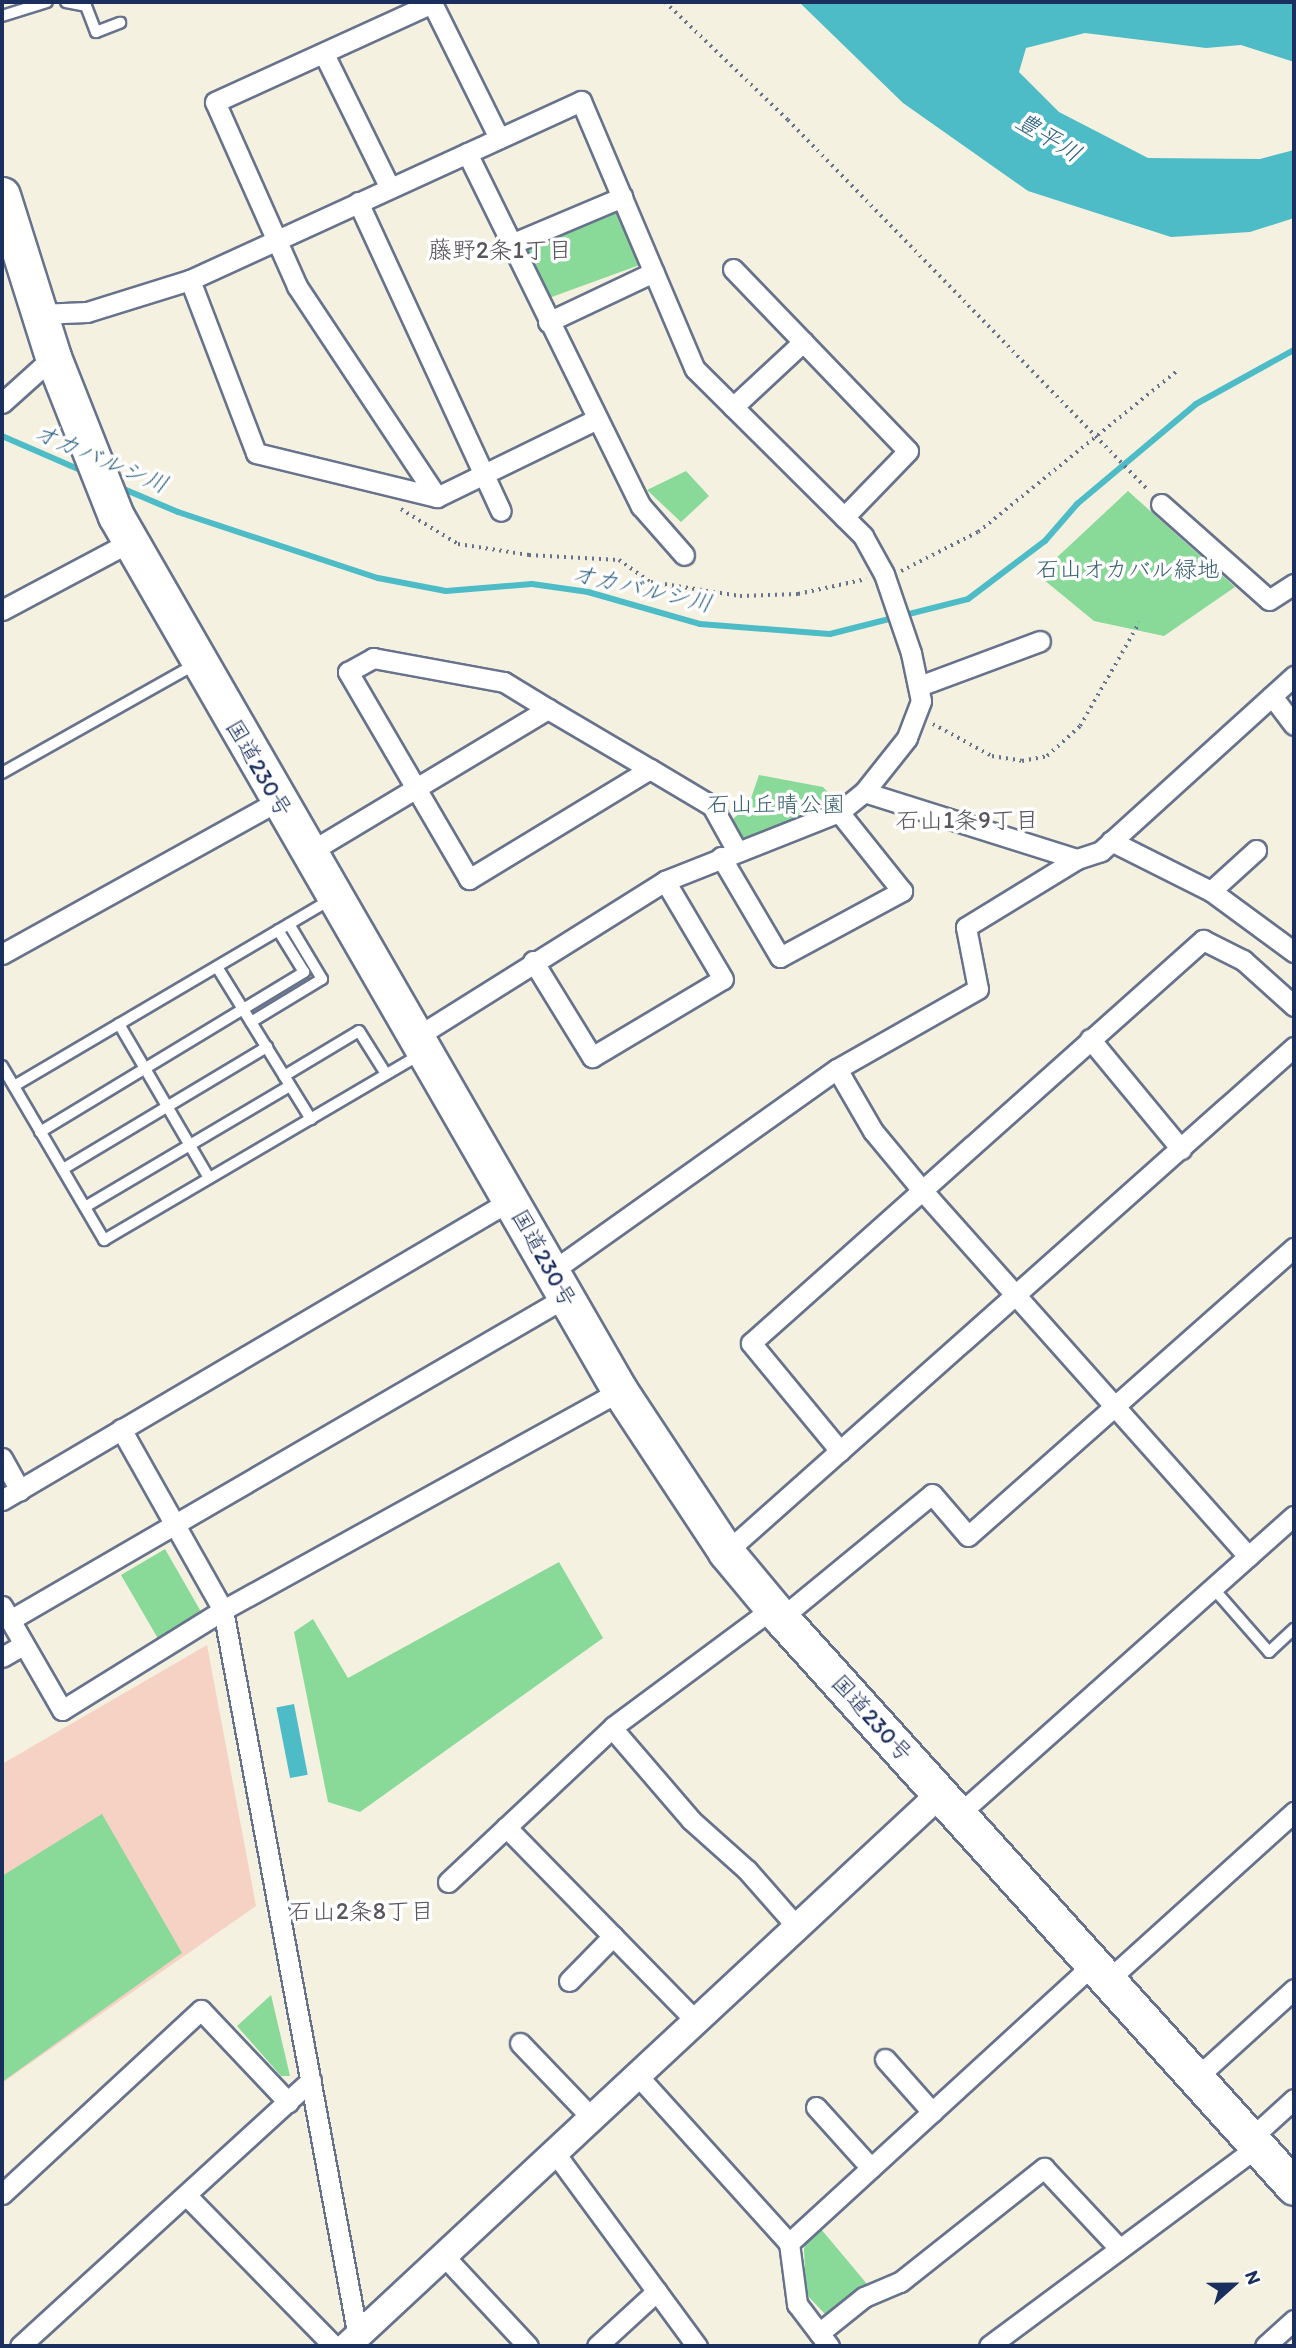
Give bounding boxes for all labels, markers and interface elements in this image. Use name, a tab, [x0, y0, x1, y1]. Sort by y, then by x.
water label: 豊平川	[1011, 106, 1087, 168]
district label: 藤野2条1丁目	[428, 236, 572, 264]
water label: オカバルシ川	[29, 417, 173, 499]
park label: 石山オカバル緑地	[1036, 555, 1220, 583]
water label: オカバルシ川	[569, 558, 715, 618]
street label: 国道230号	[220, 714, 298, 822]
park label: 石山丘晴公園	[707, 790, 845, 818]
district label: 石山1条9丁目	[895, 806, 1039, 834]
street label: 国道230号	[506, 1204, 582, 1312]
street label: 国道230号	[826, 1669, 918, 1767]
district label: 石山2条8丁目	[288, 1897, 434, 1925]
north arrow	[1198, 2250, 1268, 2320]
text: N	[1240, 2267, 1266, 2287]

